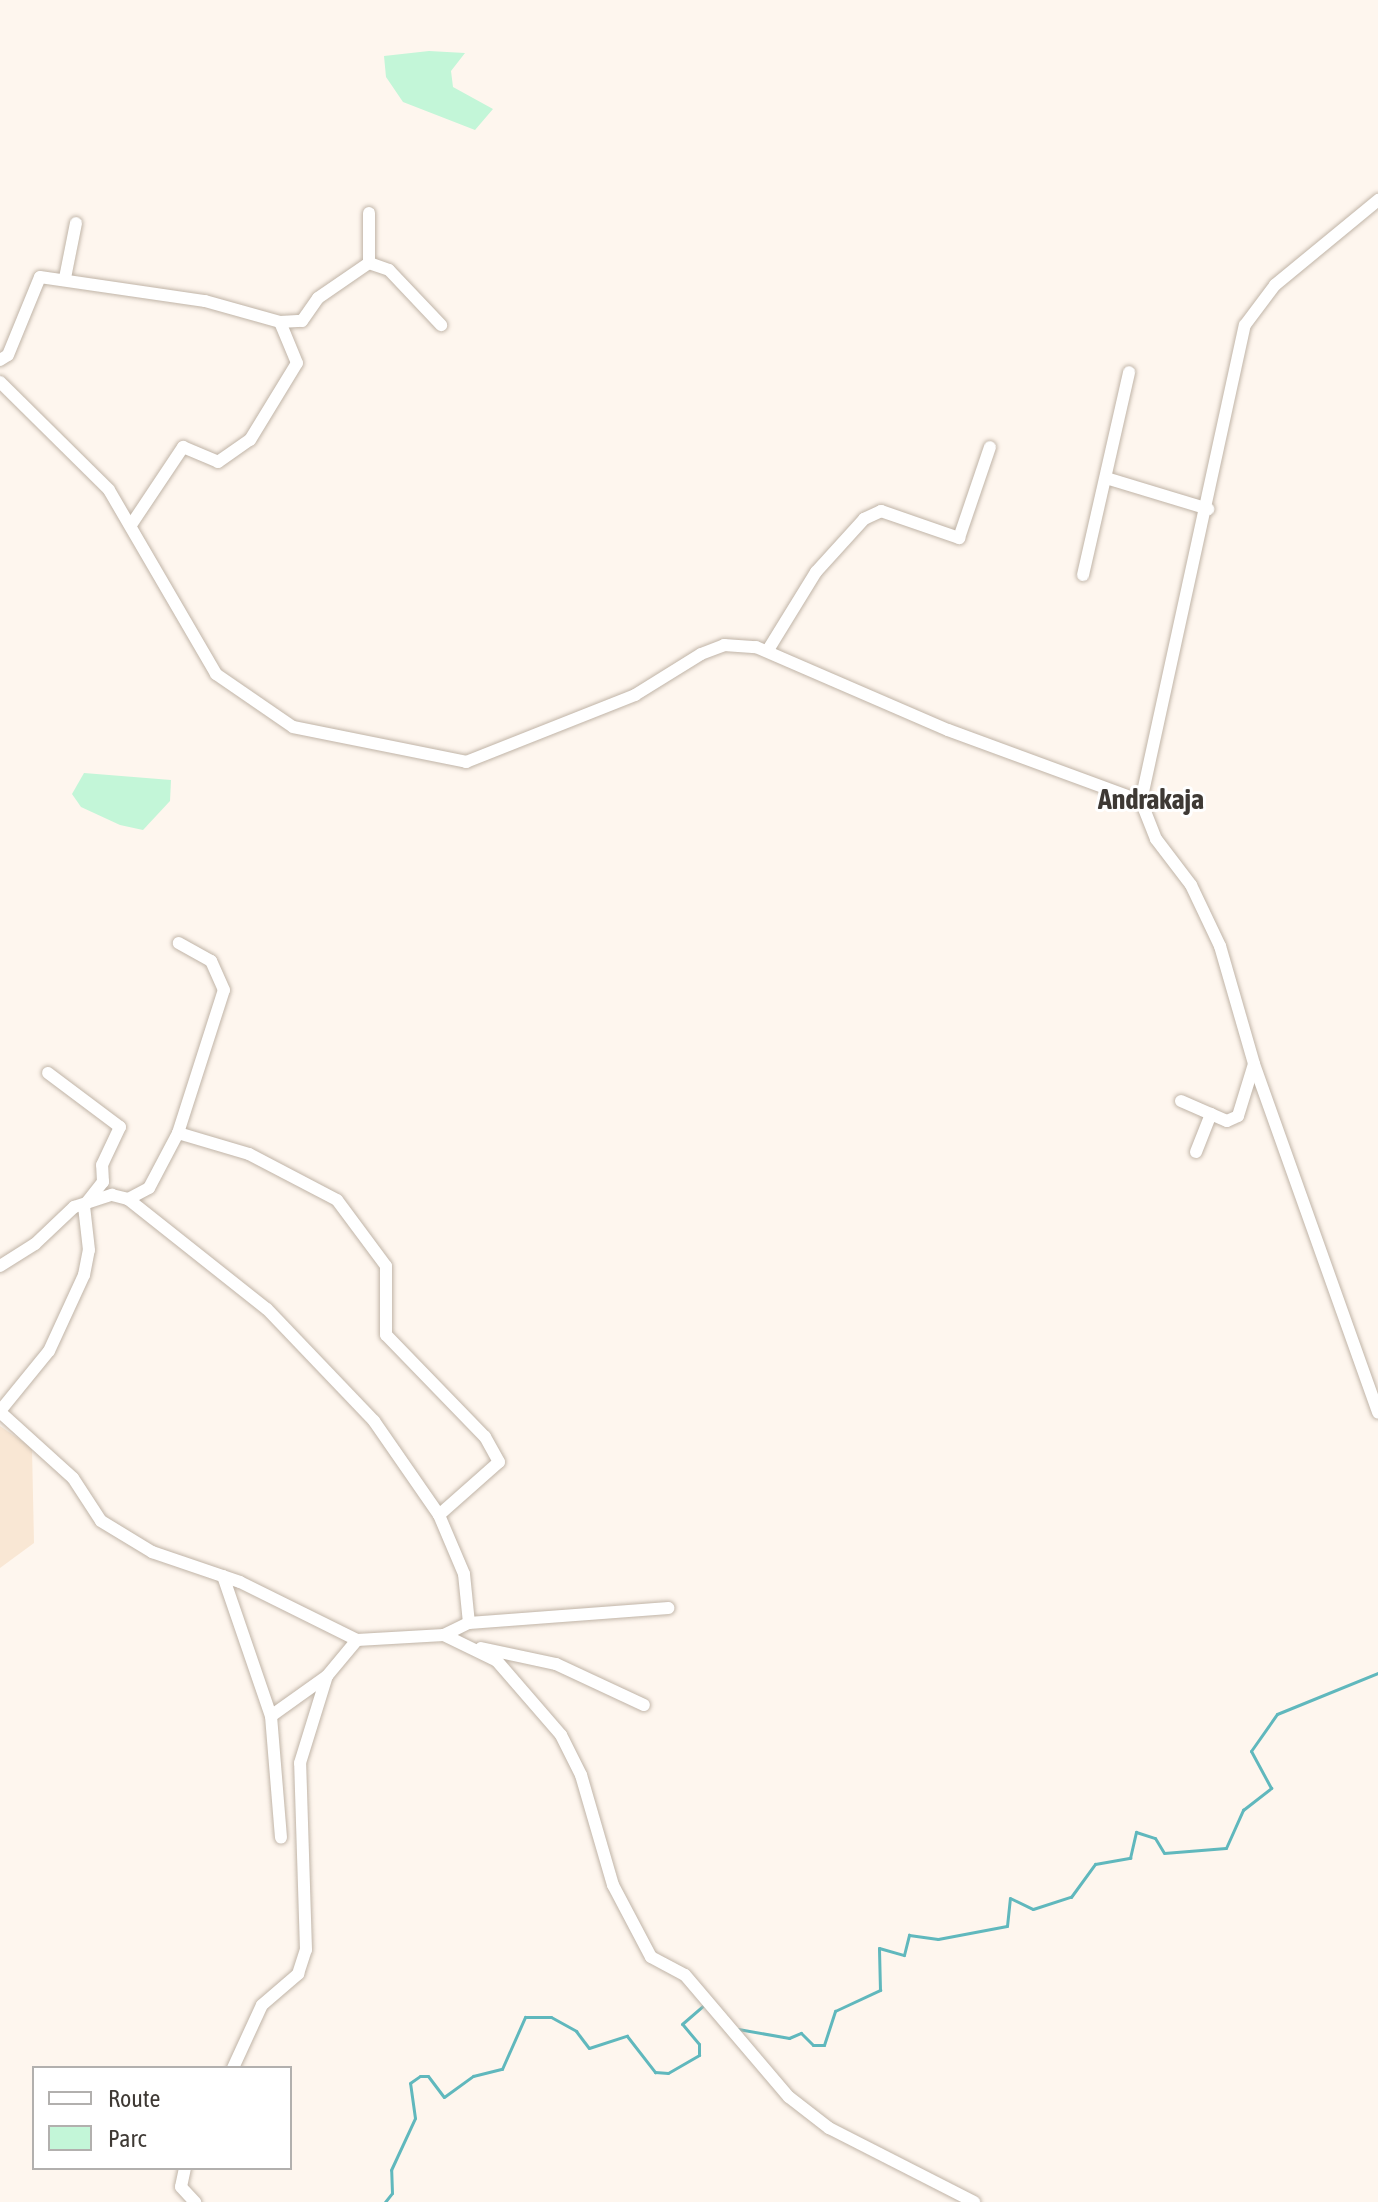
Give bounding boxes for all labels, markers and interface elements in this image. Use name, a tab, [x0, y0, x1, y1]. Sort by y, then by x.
district label: Andrakaja	[1098, 782, 1204, 816]
legend	[32, 2066, 292, 2170]
text: Route	[108, 2085, 160, 2112]
text: Parc	[108, 2125, 146, 2152]

